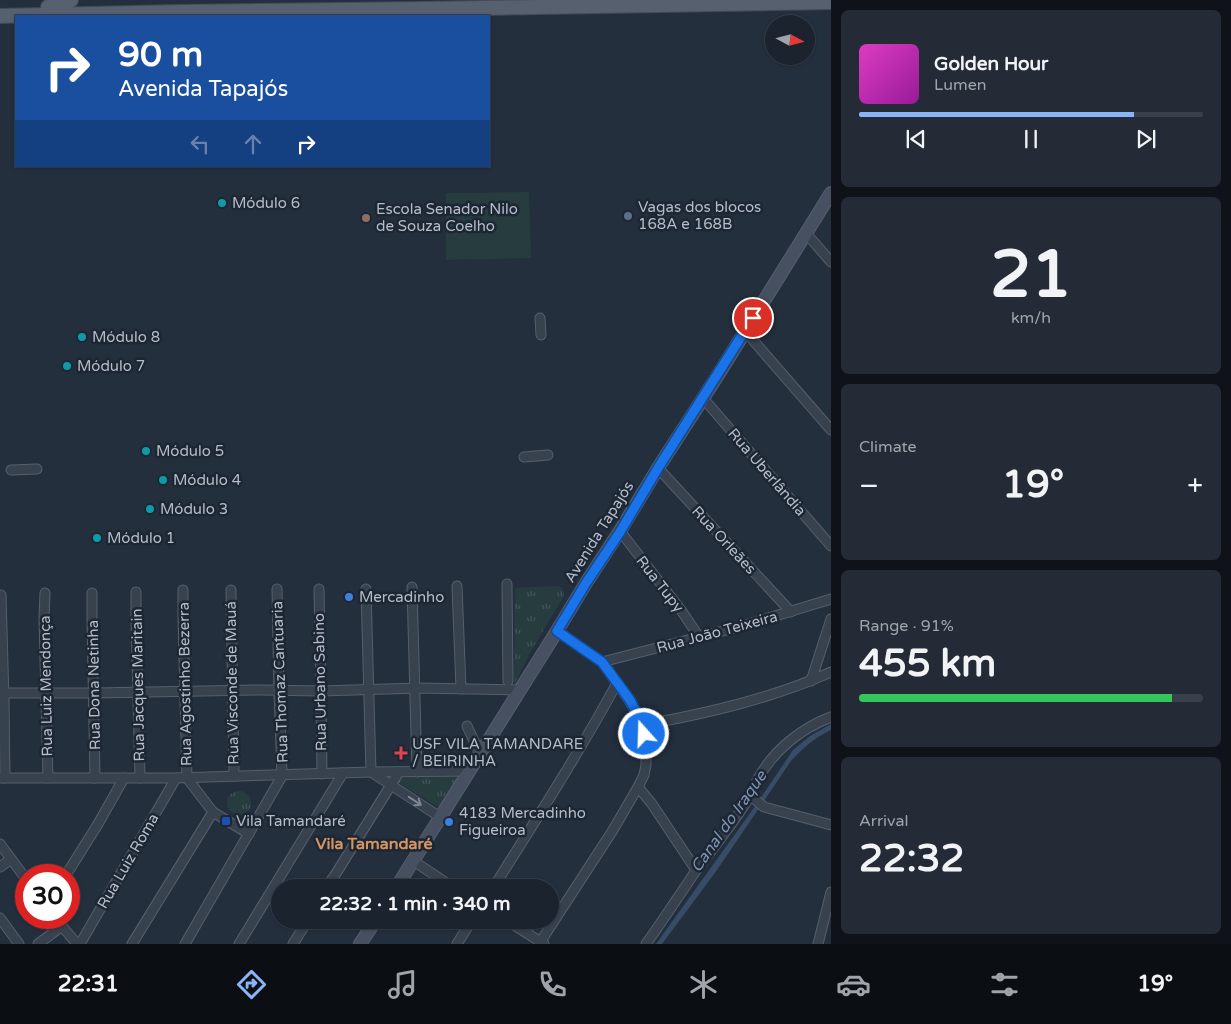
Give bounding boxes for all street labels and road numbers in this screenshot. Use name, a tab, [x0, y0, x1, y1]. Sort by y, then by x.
street label: Rua Uberlândia	[724, 425, 810, 519]
street label: Avenida Tapajós	[561, 478, 637, 586]
street label: Rua Orleães	[688, 502, 760, 578]
street label: Rua Tupy	[632, 552, 688, 616]
street label: Rua Visconde de Mauá	[222, 601, 242, 765]
street label: Rua Thomaz Cantuaria	[268, 601, 292, 763]
street label: Rua Agostinho Bezerra	[175, 602, 195, 766]
street label: Rua João Teixeira	[655, 607, 779, 657]
street label: Rua Jacques Maritain	[128, 608, 148, 762]
street label: Rua Urbano Sabino	[310, 613, 330, 751]
street label: Rua Luiz Mendonça	[36, 615, 56, 757]
street label: Rua Dona Netinha	[84, 620, 104, 750]
street label: Rua Luiz Roma	[93, 810, 163, 912]

